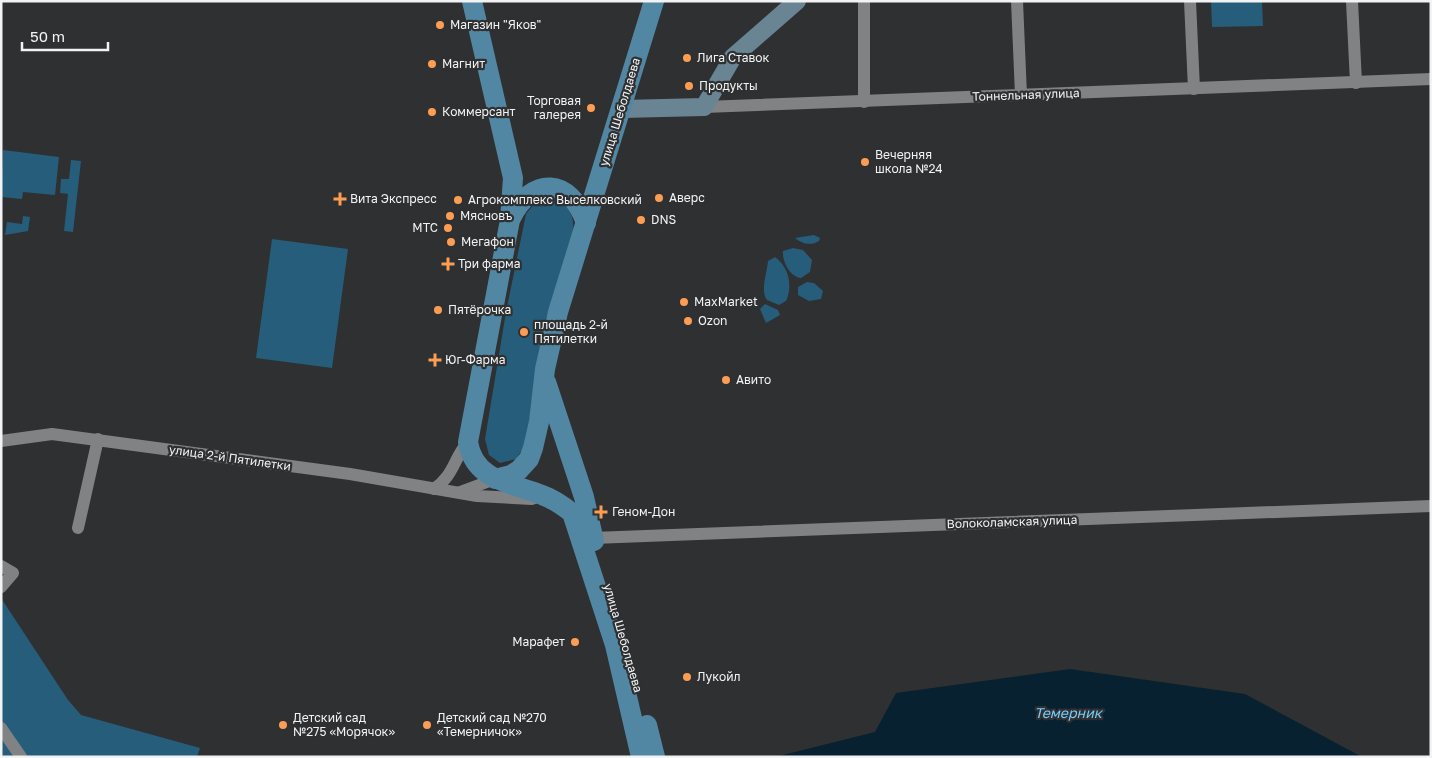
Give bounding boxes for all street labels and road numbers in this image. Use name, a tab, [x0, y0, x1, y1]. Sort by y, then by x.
street label: улица Шеболдаева	[596, 56, 643, 168]
street label: Тоннельная улица	[972, 85, 1080, 104]
street label: улица 2-й Пятилетки	[168, 442, 292, 473]
street label: Волоколамская улица	[946, 512, 1078, 531]
street label: улица Шеболдаева	[601, 582, 646, 694]

